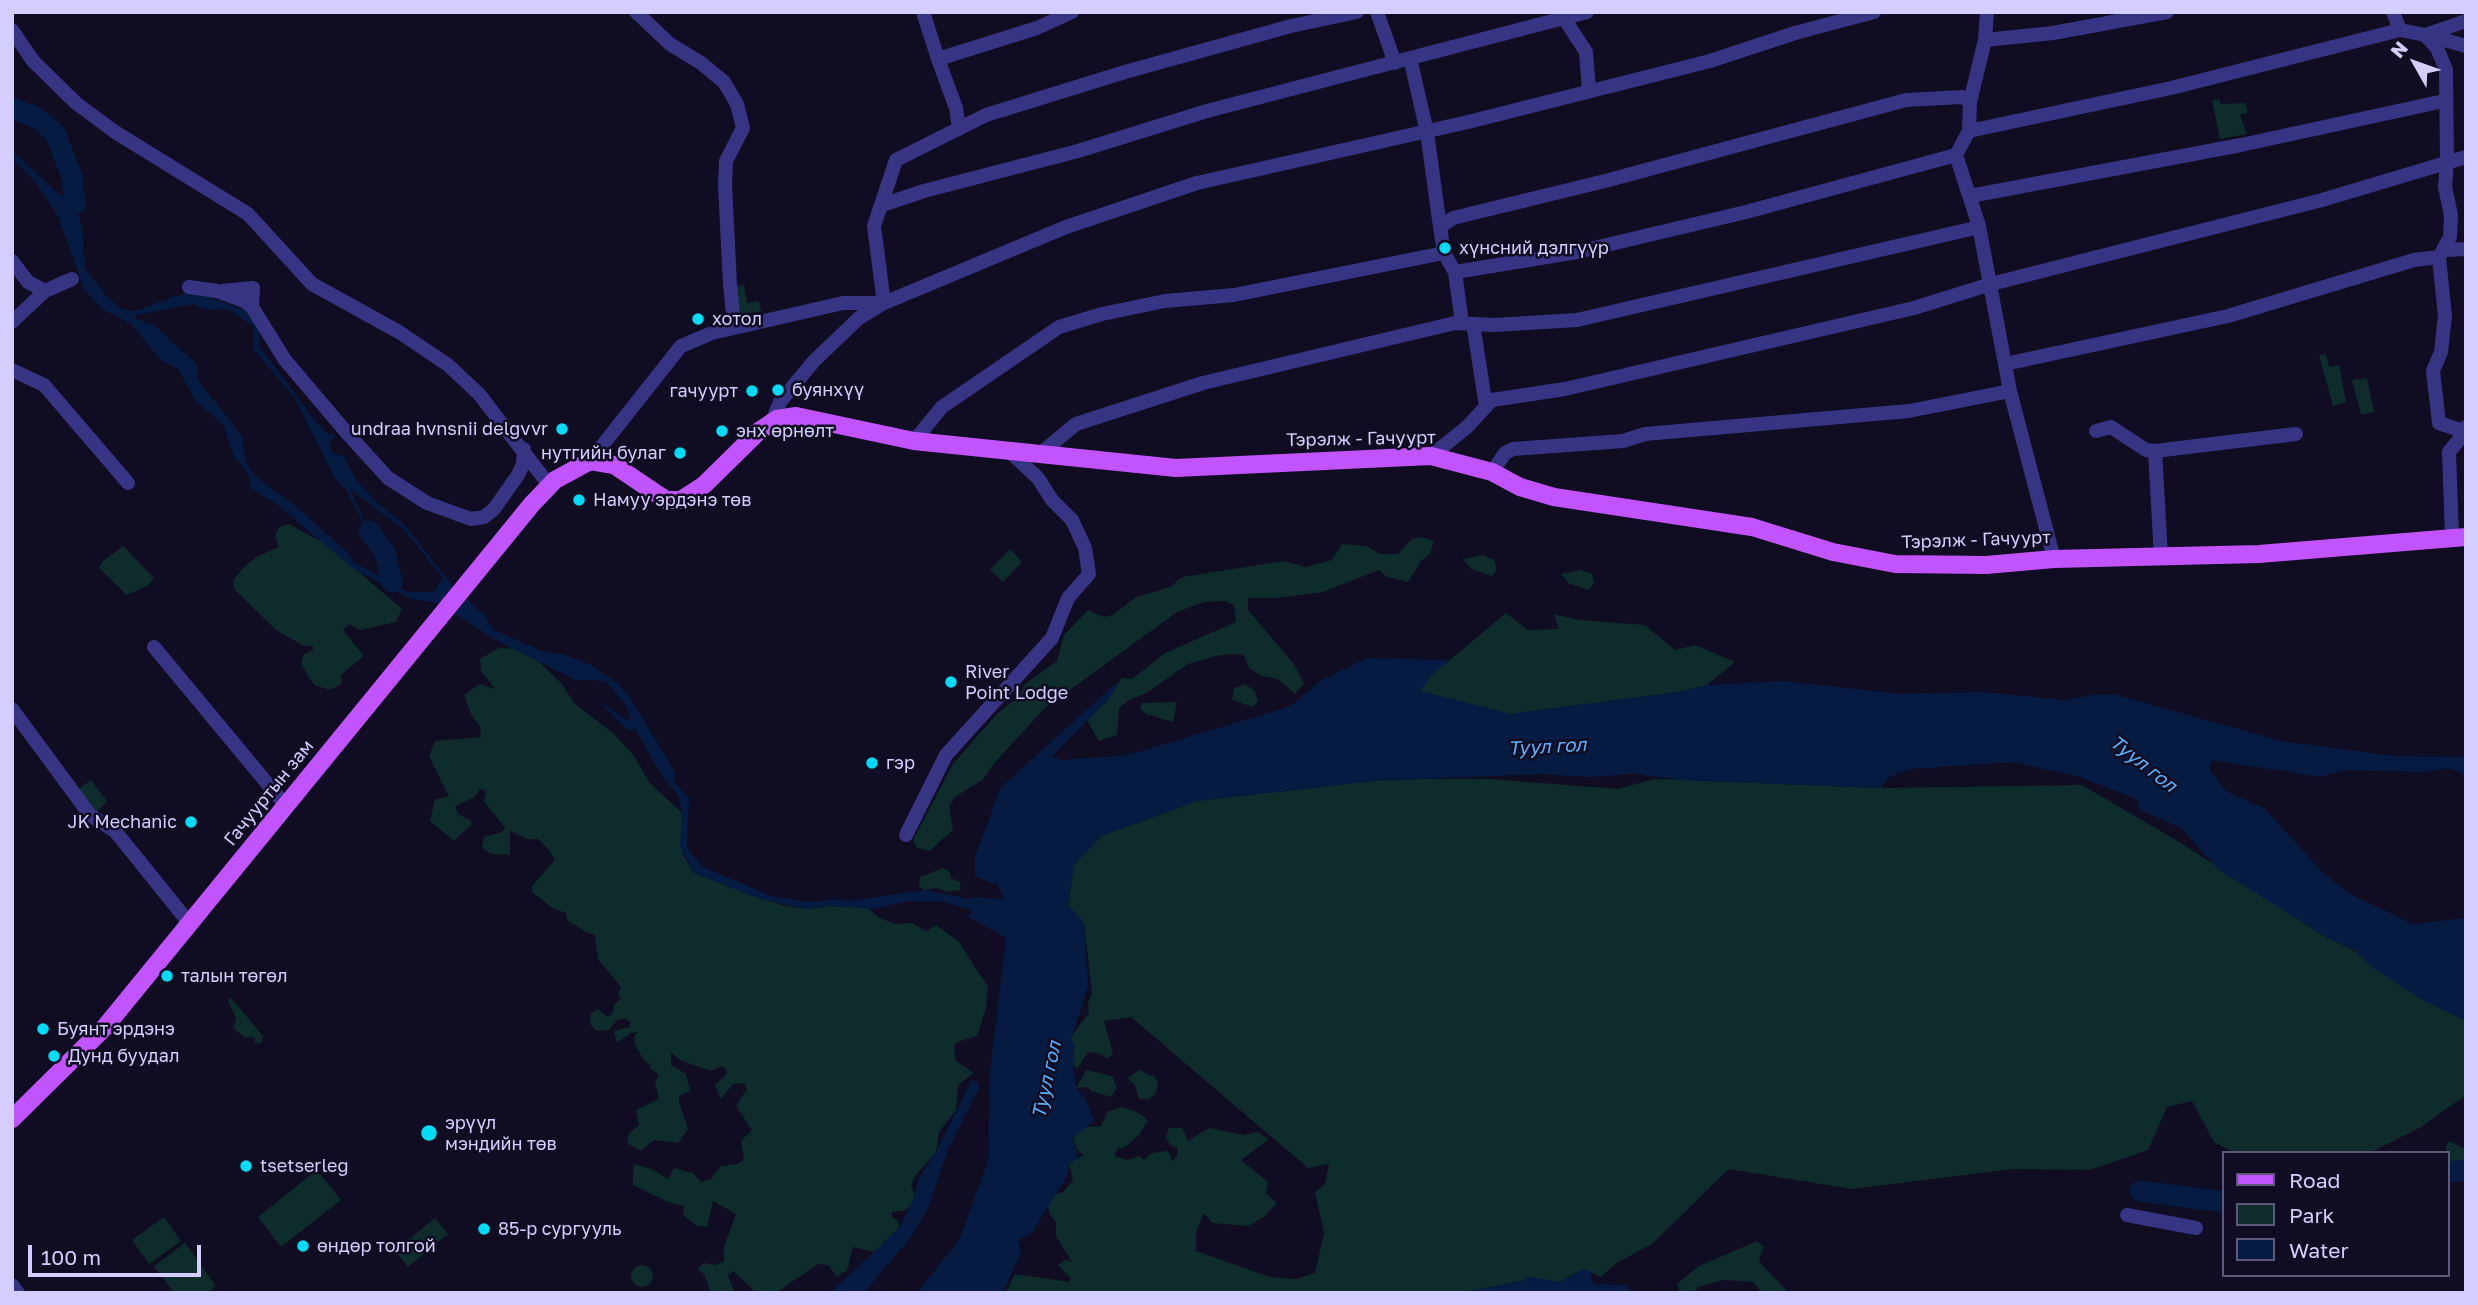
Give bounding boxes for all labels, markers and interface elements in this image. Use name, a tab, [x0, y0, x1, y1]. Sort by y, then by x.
north arrow	[2380, 28, 2450, 98]
text: N	[2385, 36, 2412, 62]
place label: хүнсний дэлгүүр	[1459, 237, 1609, 259]
marker: хүнсний дэлгүүр	[1437, 240, 1453, 256]
place label: хотол	[712, 308, 762, 330]
marker: хотол	[690, 311, 706, 327]
place label: буянхүү	[792, 379, 864, 401]
place label: гачуурт	[670, 380, 738, 402]
marker: буянхүү	[770, 382, 786, 398]
marker: гачуурт	[744, 383, 760, 399]
place label: undraa hvnsnii delgvvr	[351, 418, 548, 440]
place label: энх өрнөлт	[736, 420, 834, 442]
marker: undraa hvnsnii delgvvr	[554, 421, 570, 437]
marker: энх өрнөлт	[714, 423, 730, 439]
street label: Тэрэлж - Гачуурт	[1286, 427, 1436, 451]
place label: нутгийн булаг	[541, 442, 666, 464]
marker: нутгийн булаг	[672, 445, 688, 461]
place label: Намуу эрдэнэ төв	[593, 489, 751, 511]
marker: Намуу эрдэнэ төв	[571, 492, 587, 508]
street label: Тэрэлж - Гачуурт	[1901, 527, 2051, 553]
place label: River Point Lodge	[965, 661, 1068, 704]
marker: River Point Lodge	[943, 674, 959, 690]
water label: Туул гол	[2105, 731, 2181, 797]
water label: Туул гол	[1507, 734, 1587, 760]
street label: Гачууртын зам	[220, 736, 318, 850]
place label: гэр	[886, 752, 915, 774]
marker: гэр	[864, 755, 880, 771]
place label: JK Mechanic	[67, 811, 177, 833]
marker: JK Mechanic	[183, 814, 199, 830]
place label: талын төгөл	[181, 965, 287, 987]
marker: талын төгөл	[159, 968, 175, 984]
place label: Буянт эрдэнэ	[57, 1018, 175, 1040]
marker: Буянт эрдэнэ	[35, 1021, 51, 1037]
water label: Туул гол	[1028, 1039, 1066, 1121]
place label: Дунд буудал	[68, 1045, 180, 1067]
marker: Дунд буудал	[46, 1048, 62, 1064]
place label: эрүүл мэндийн төв	[445, 1112, 557, 1154]
marker: эрүүл мэндийн төв	[419, 1123, 439, 1143]
legend	[2222, 1151, 2450, 1277]
place label: tsetserleg	[260, 1155, 348, 1177]
marker: tsetserleg	[238, 1158, 254, 1174]
text: Road	[2289, 1167, 2340, 1193]
text: Park	[2289, 1202, 2334, 1228]
place label: 85-р сургууль	[498, 1218, 621, 1240]
marker: 85-р сургууль	[476, 1221, 492, 1237]
scale bar	[32, 1232, 205, 1276]
place label: өндөр толгой	[317, 1235, 436, 1257]
text: Water	[2289, 1237, 2349, 1263]
marker: өндөр толгой	[295, 1238, 311, 1254]
text: 100 m	[41, 1244, 101, 1270]

